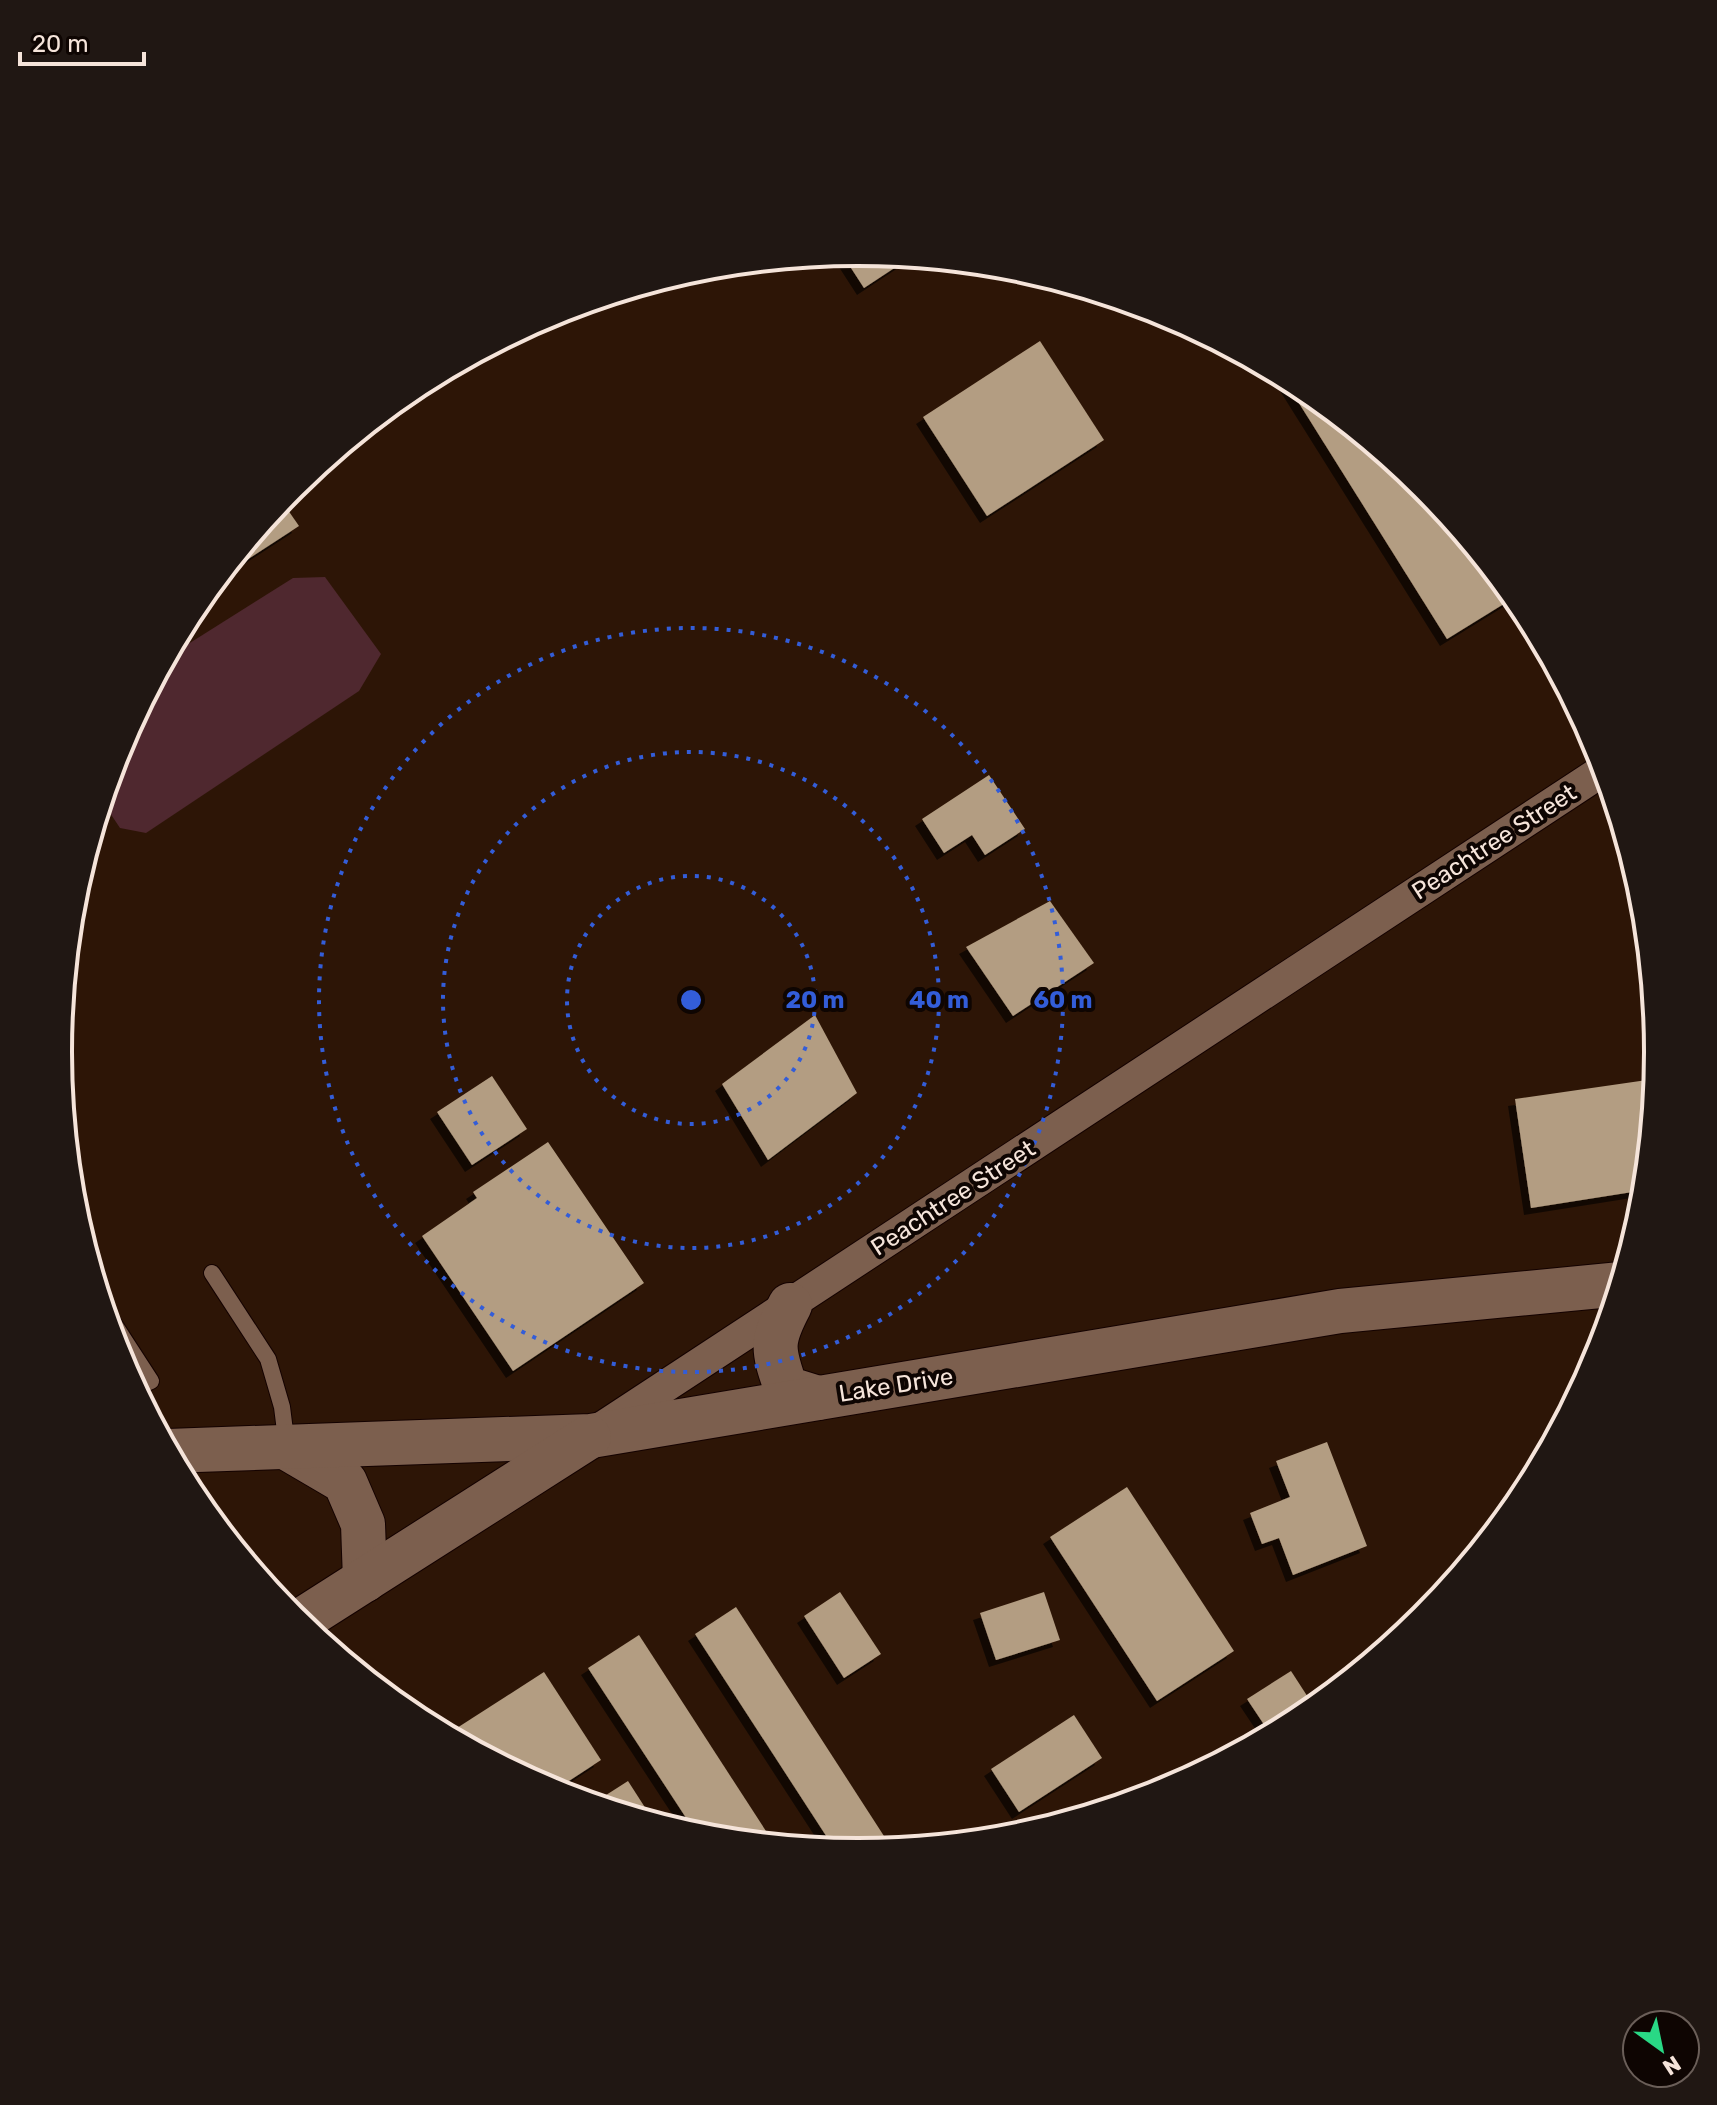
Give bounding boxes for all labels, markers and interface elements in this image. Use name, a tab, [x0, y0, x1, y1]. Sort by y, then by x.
scale bar	[20, 16, 144, 66]
text: 20 m	[32, 30, 89, 58]
street label: Peachtree Street	[1407, 779, 1581, 905]
centre of rings	[677, 986, 705, 1014]
text: 20 m	[785, 986, 845, 1014]
text: 40 m	[909, 986, 969, 1014]
text: 60 m	[1033, 986, 1093, 1014]
street label: Peachtree Street	[866, 1135, 1040, 1261]
street label: Lake Drive	[837, 1362, 955, 1408]
north arrow	[1621, 2009, 1701, 2089]
text: N	[1658, 2050, 1686, 2081]

